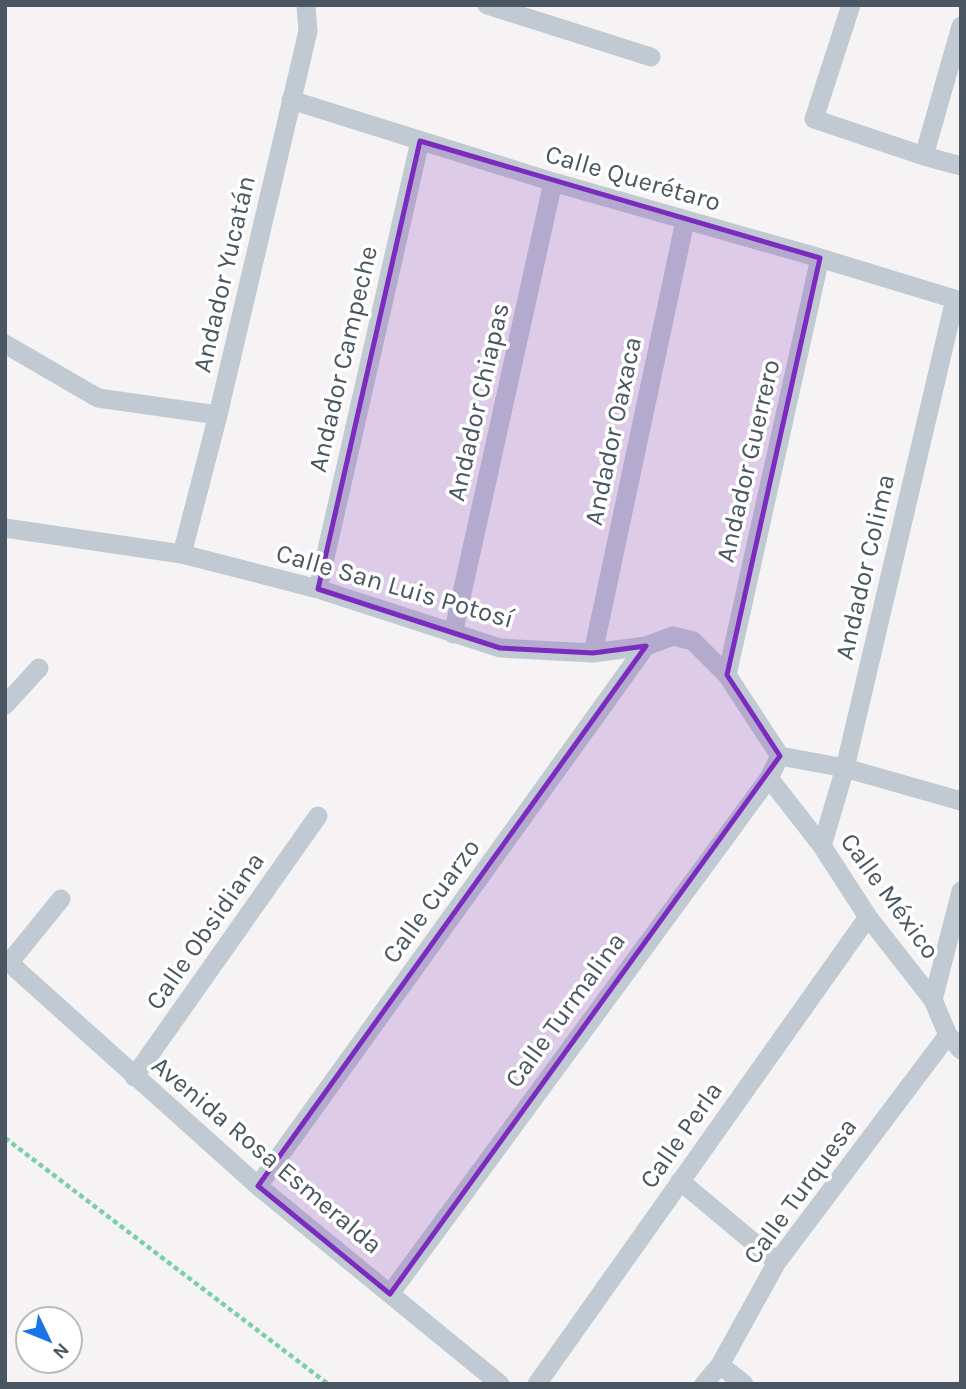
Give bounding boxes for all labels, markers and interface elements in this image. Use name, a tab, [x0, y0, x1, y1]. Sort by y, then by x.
street label: Calle Querétaro	[542, 138, 724, 218]
street label: Andador Yucatán	[186, 172, 262, 376]
street label: Andador Campeche	[302, 243, 384, 475]
street label: Andador Chiapas	[440, 300, 516, 504]
street label: Andador Oaxaca	[578, 334, 648, 528]
street label: Andador Guerrero	[710, 357, 786, 565]
street label: Andador Colima	[829, 471, 901, 663]
street label: Calle San Luis Potosí	[273, 537, 518, 635]
street label: Calle México	[834, 827, 946, 965]
street label: Calle Cuarzo	[375, 833, 487, 969]
street label: Calle Obsidiana	[139, 846, 271, 1016]
street label: Calle Turmalina	[498, 926, 632, 1094]
street label: Avenida Rosa Esmeralda	[146, 1050, 388, 1260]
street label: Calle Perla	[633, 1076, 729, 1194]
street label: Calle Turquesa	[737, 1112, 863, 1270]
north arrow	[14, 1305, 84, 1375]
text: N	[48, 1338, 73, 1363]

